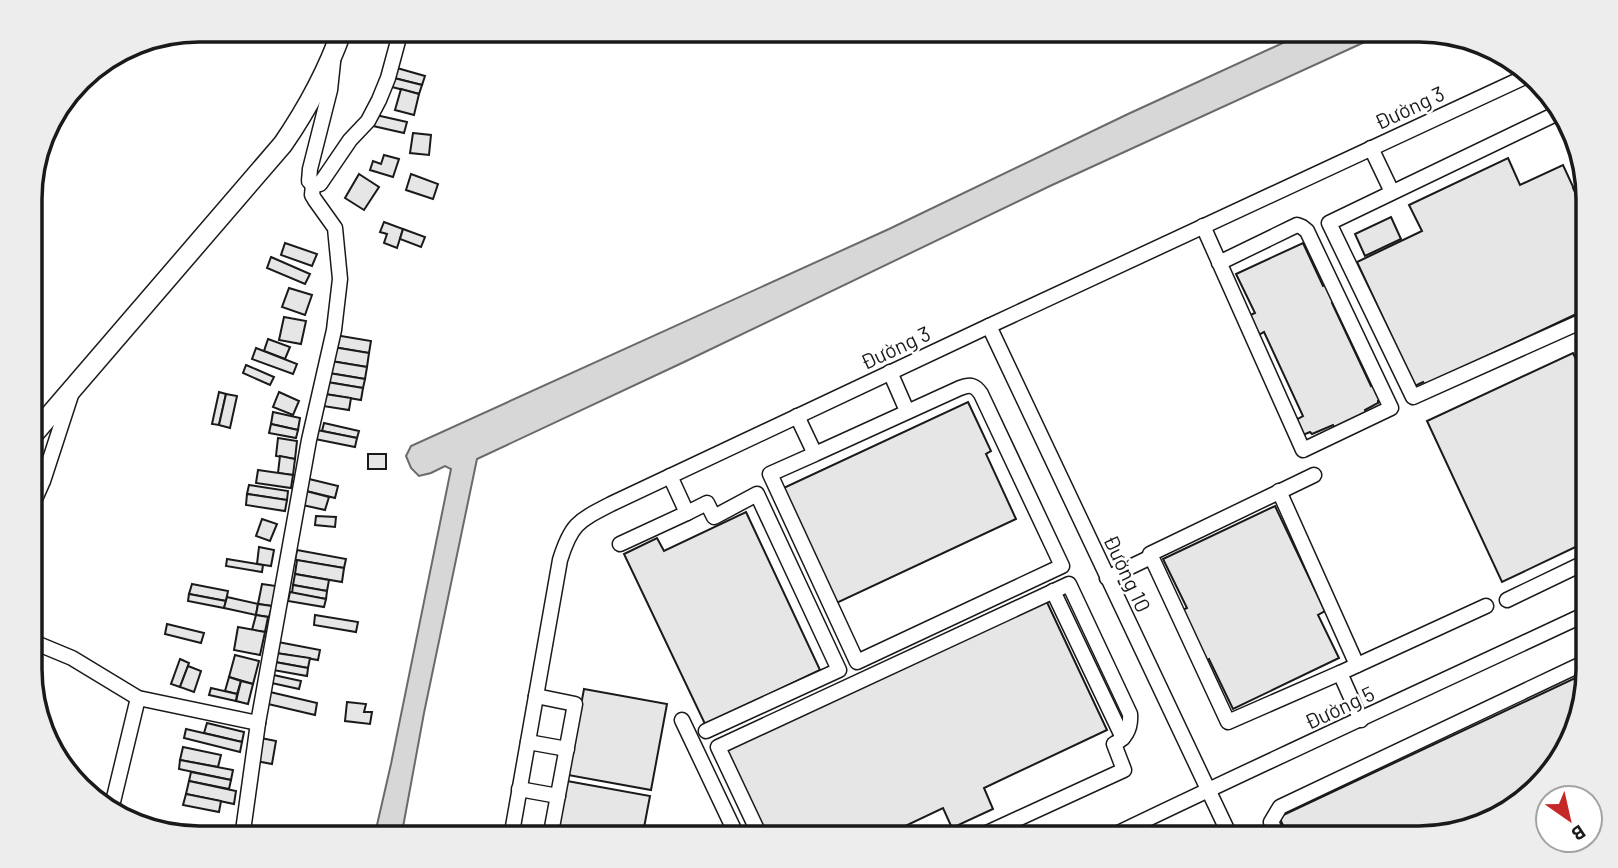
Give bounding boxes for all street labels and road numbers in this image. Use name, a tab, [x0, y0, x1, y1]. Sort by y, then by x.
street label: Đường 3	[1370, 80, 1448, 134]
street label: Đường 3	[856, 320, 934, 374]
street label: Đường 10	[1099, 530, 1157, 616]
street label: Đường 5	[1300, 680, 1378, 734]

